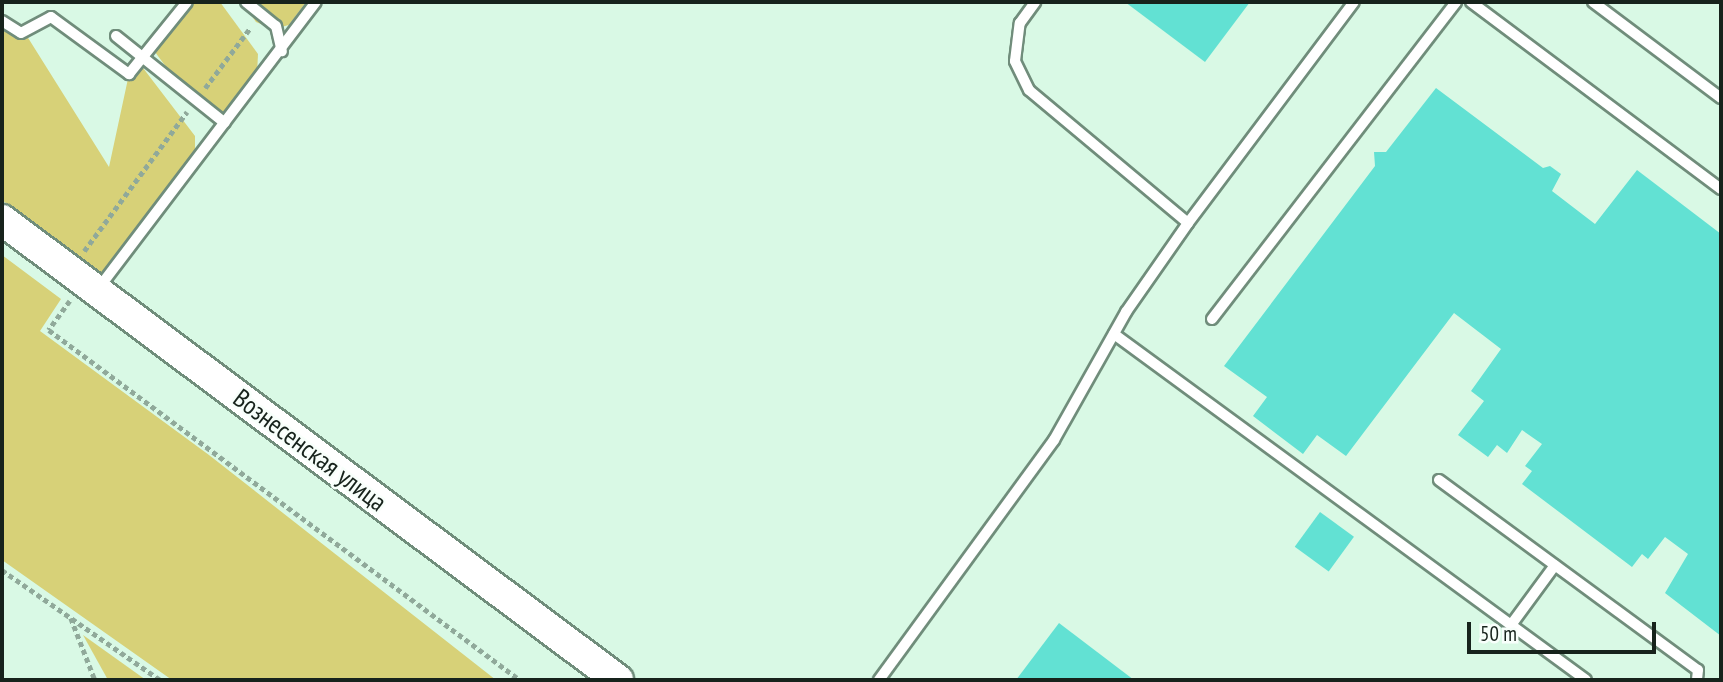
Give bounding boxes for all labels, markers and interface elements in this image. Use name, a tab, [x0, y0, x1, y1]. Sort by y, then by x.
street label: Вознесенская улица	[227, 382, 393, 518]
scale bar	[1471, 608, 1660, 652]
text: 50 m	[1480, 620, 1517, 647]

